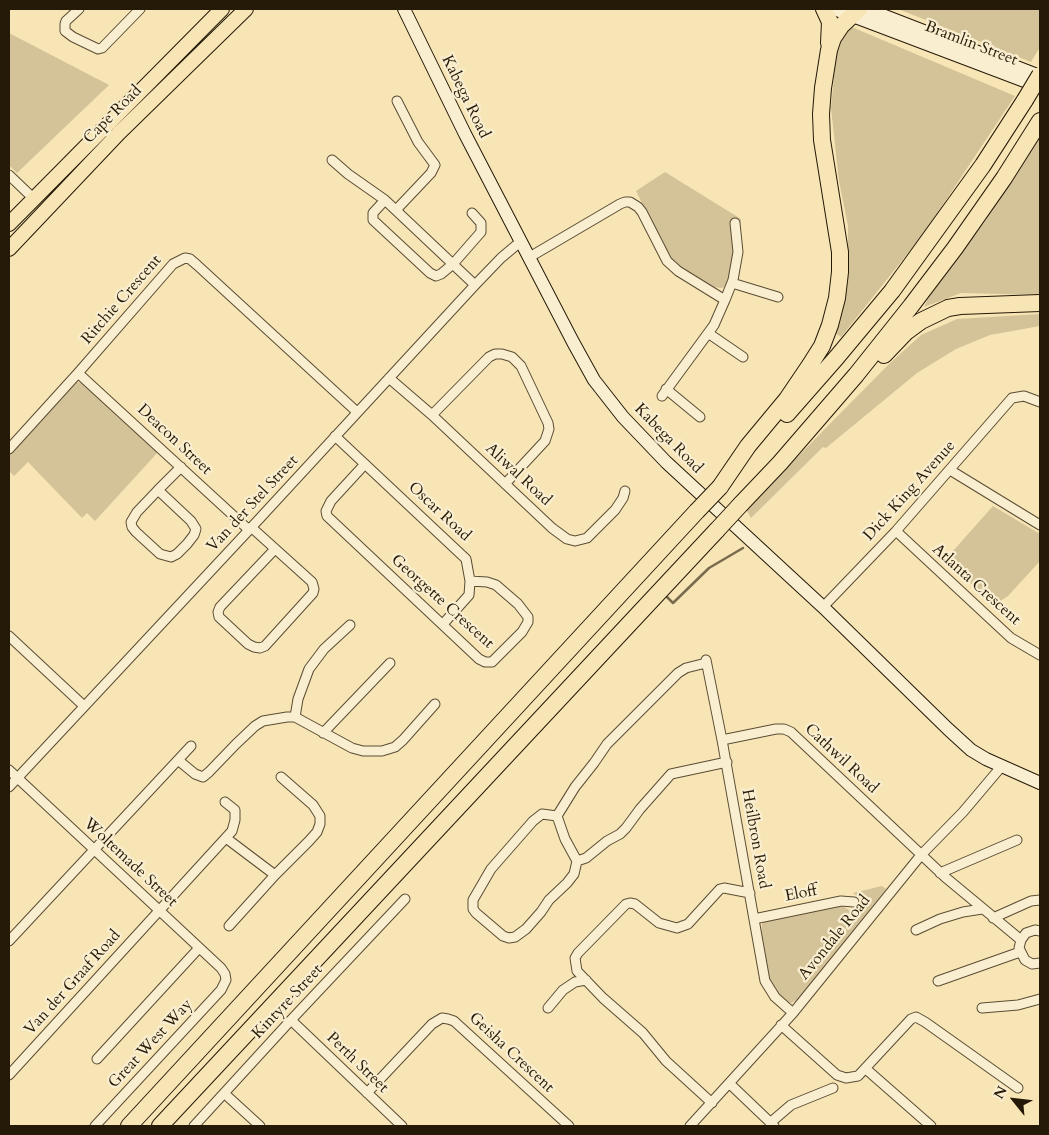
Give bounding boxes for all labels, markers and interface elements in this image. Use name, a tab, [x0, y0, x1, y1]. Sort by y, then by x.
street label: Bramlin Street	[922, 18, 1020, 70]
street label: Kabega Road	[437, 52, 493, 142]
street label: Cape Road	[80, 82, 146, 148]
street label: Ritchie Crescent	[78, 251, 166, 349]
street label: Kabega Road	[630, 400, 706, 478]
street label: Deacon Street	[133, 401, 215, 479]
street label: Dick King Avenue	[860, 437, 960, 545]
street label: Aliwal Road	[481, 440, 555, 510]
street label: Van der Stel Street	[203, 452, 303, 556]
street label: Oscar Road	[404, 478, 474, 546]
street label: Atlanta Crescent	[928, 540, 1024, 630]
street label: Georgette Crescent	[387, 551, 497, 653]
street label: Cathwil Road	[800, 720, 882, 798]
street label: Heilbron Road	[737, 788, 773, 890]
street label: Woltemade Street	[79, 814, 181, 912]
street label: Eloff	[783, 882, 819, 906]
street label: Avondale Road	[795, 892, 875, 984]
street label: Van der Graaf Road	[21, 927, 125, 1039]
street label: Kintyre Street	[249, 961, 327, 1043]
street label: Great West Way	[105, 996, 197, 1092]
street label: Geisha Crescent	[465, 1009, 557, 1097]
street label: Perth Street	[322, 1029, 392, 1097]
north arrow	[989, 1075, 1039, 1125]
text: N	[989, 1083, 1012, 1102]

